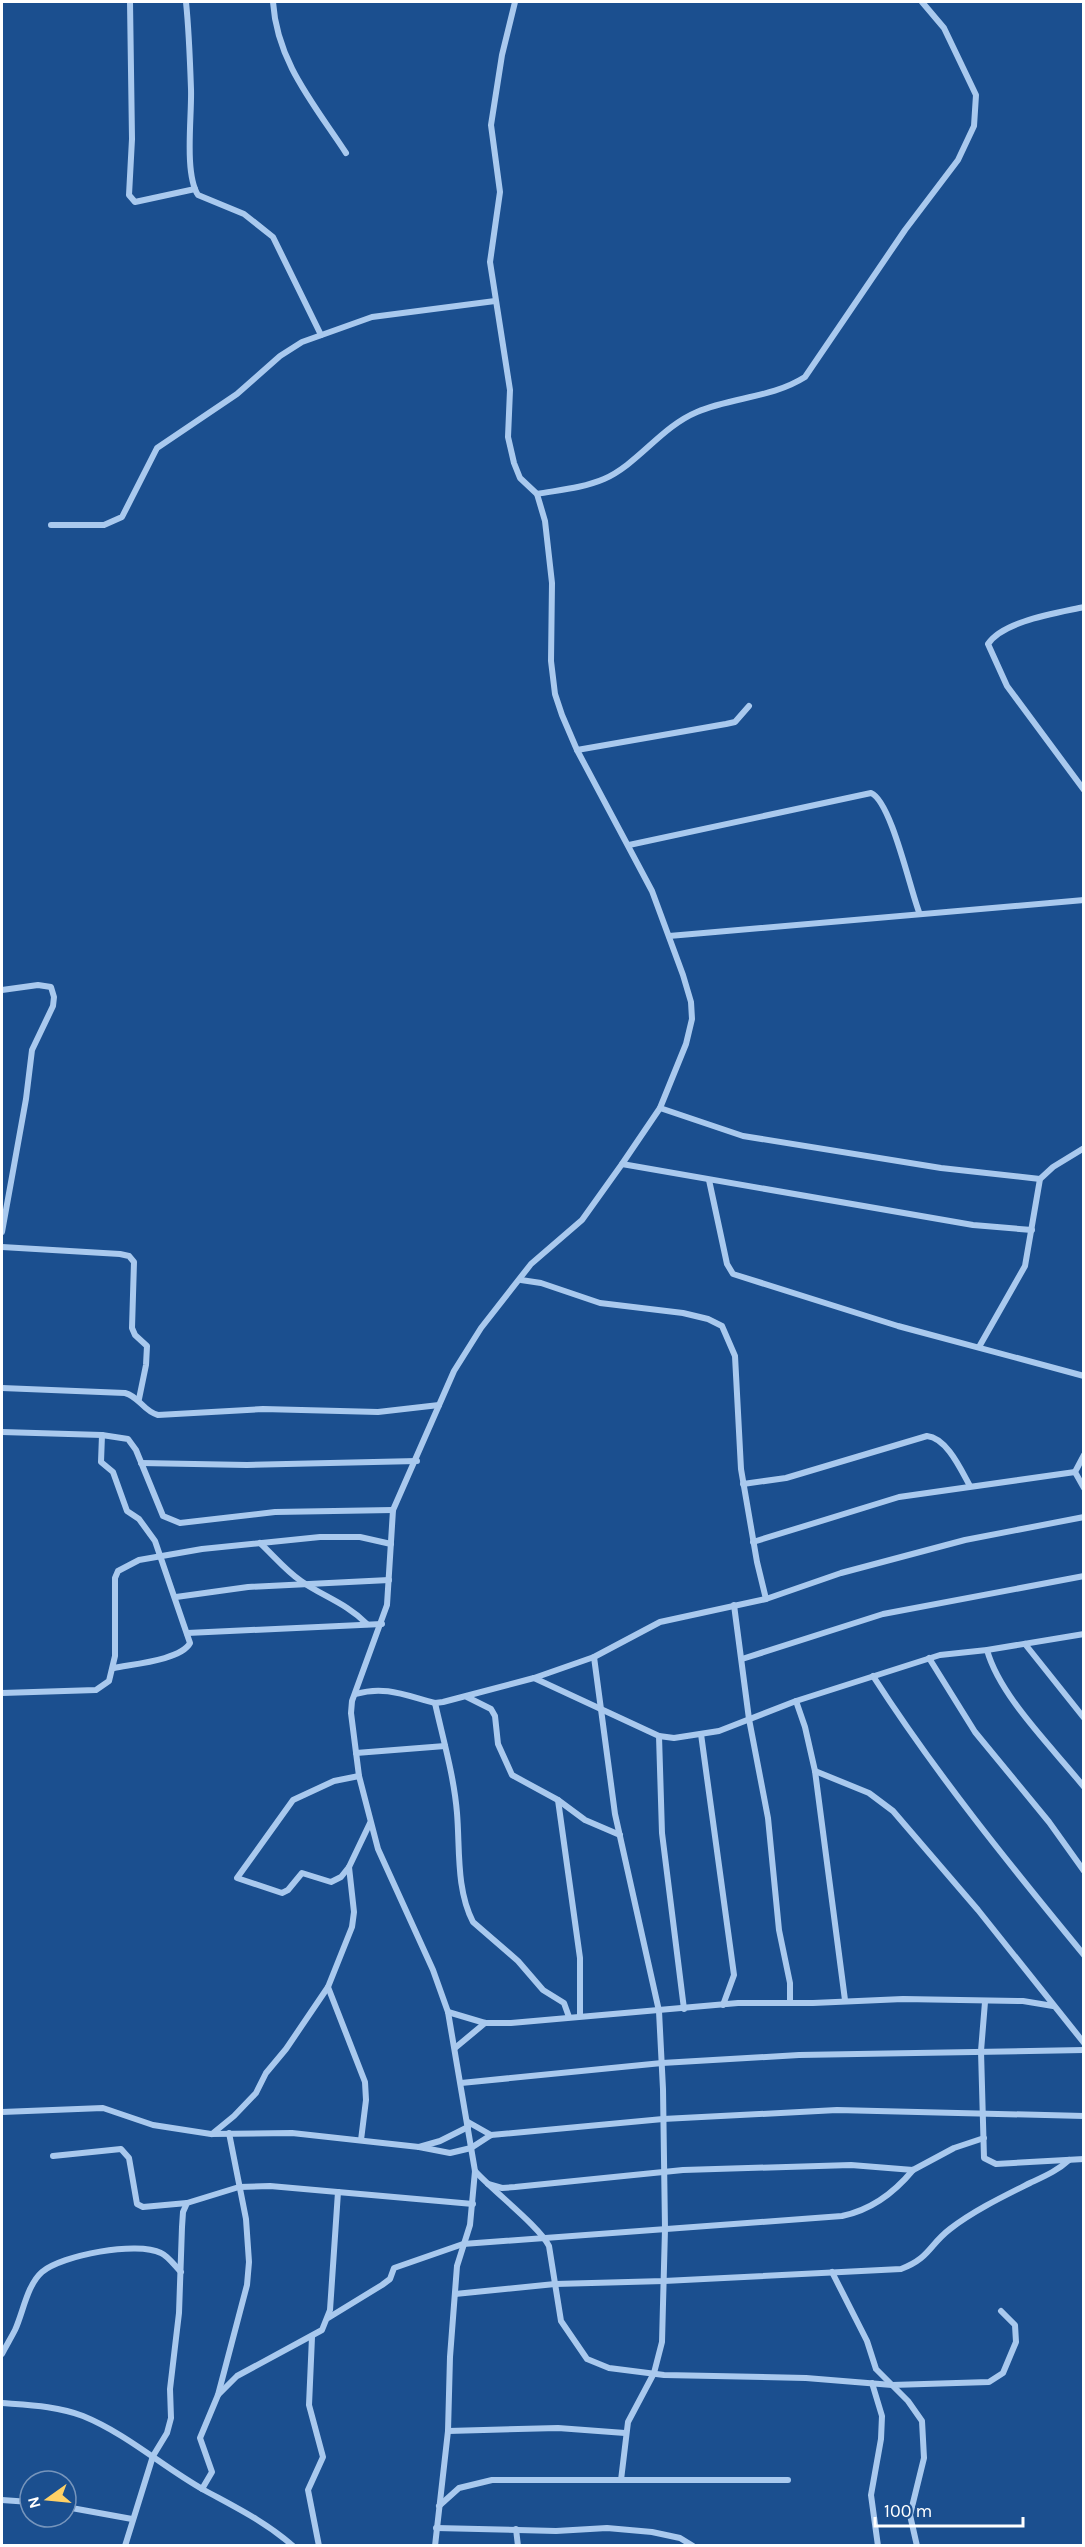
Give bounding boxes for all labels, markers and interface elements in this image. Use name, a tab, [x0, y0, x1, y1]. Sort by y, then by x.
north arrow	[18, 2469, 78, 2529]
scale bar	[875, 2490, 1024, 2528]
text: N	[23, 2495, 45, 2511]
text: 100 m	[884, 2500, 932, 2522]

